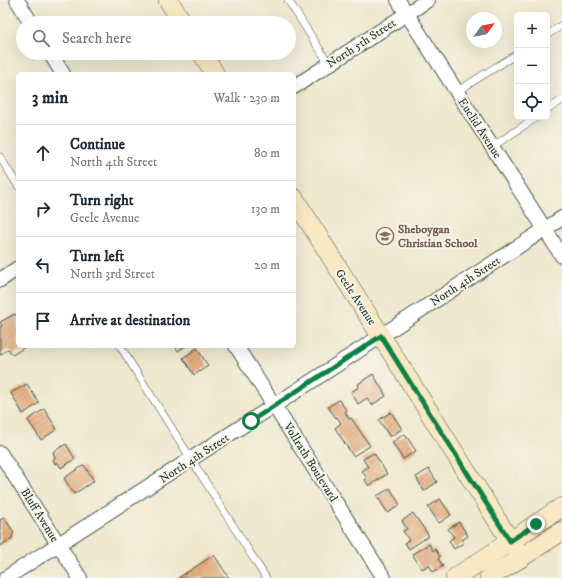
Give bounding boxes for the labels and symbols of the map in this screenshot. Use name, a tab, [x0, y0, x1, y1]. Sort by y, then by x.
north arrow	[466, 12, 502, 48]
street label: North 5th Street	[324, 15, 399, 71]
street label: Euclid Avenue	[454, 95, 505, 161]
place label: Sheboygan Christian School	[398, 222, 478, 251]
school or university icon: Sheboygan Christian School	[375, 226, 395, 246]
street label: North 4th Street	[427, 253, 503, 310]
street label: Geele Avenue	[332, 266, 379, 328]
route start	[242, 412, 260, 430]
street label: Vollrath Boulevard	[280, 419, 341, 505]
street label: North 4th Street	[156, 430, 232, 487]
street label: Bluff Avenue	[17, 486, 62, 545]
route end	[527, 515, 545, 533]

